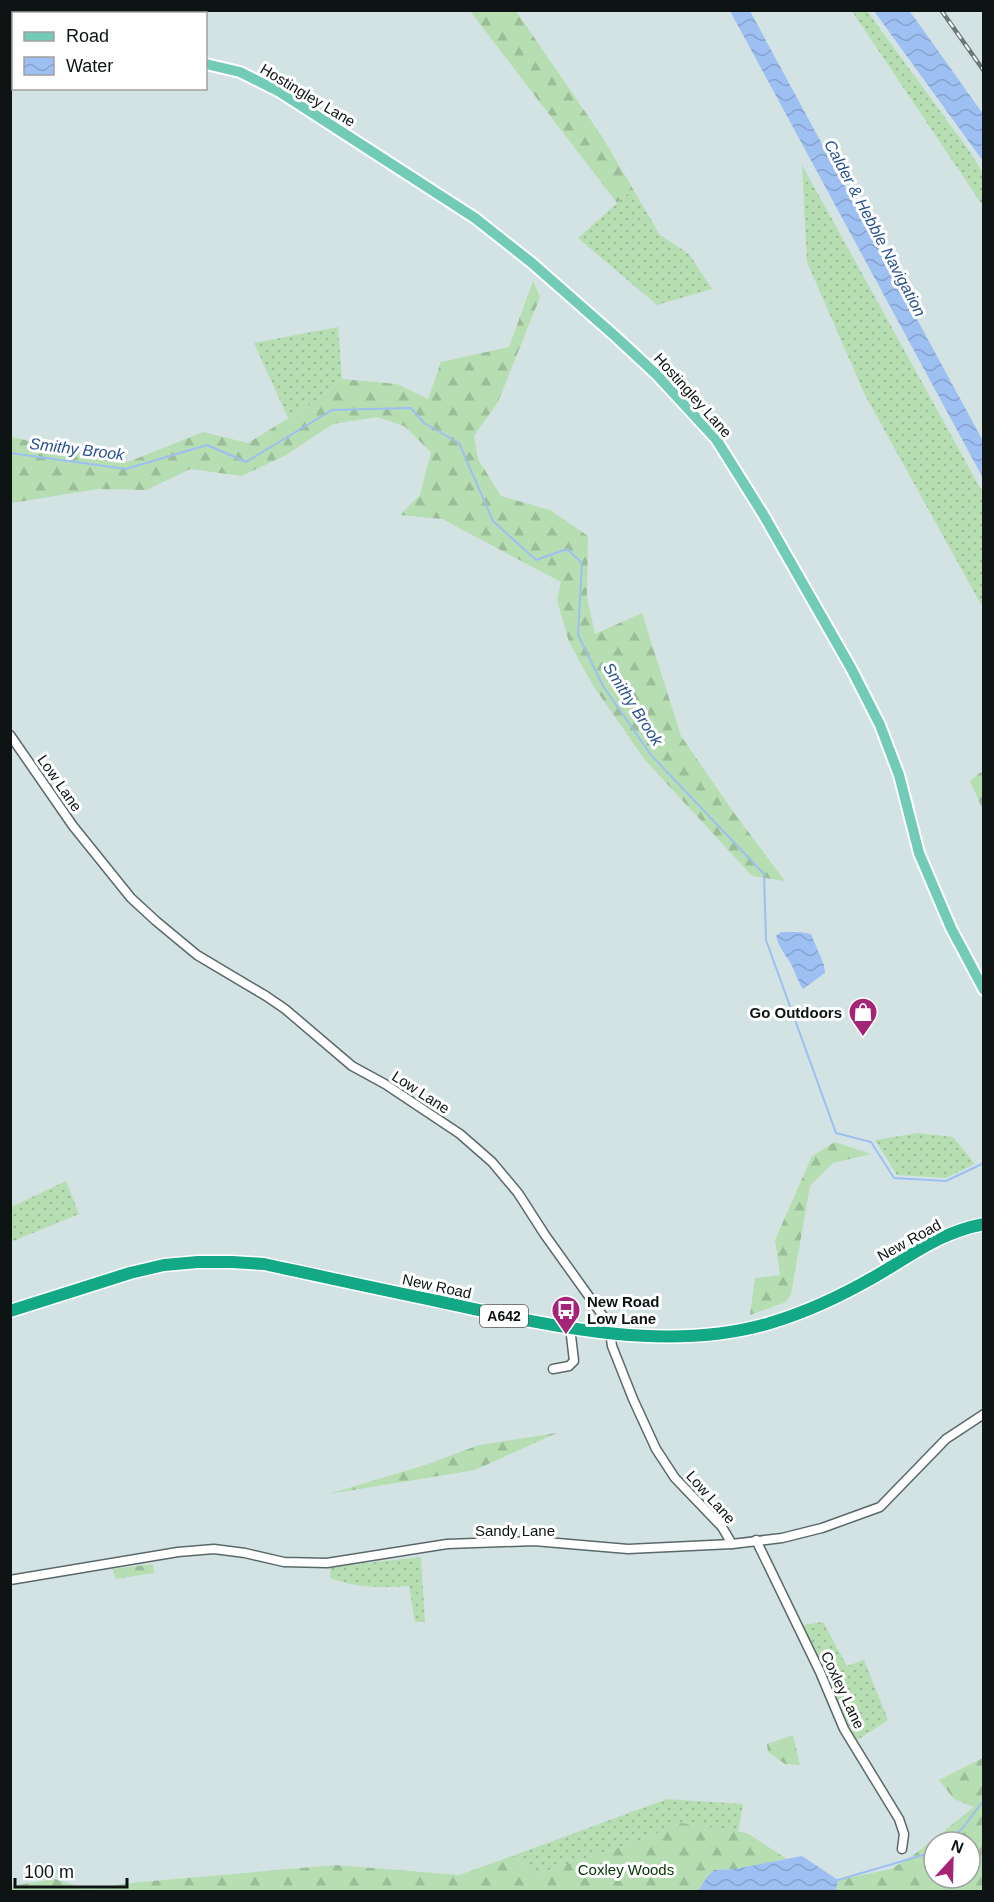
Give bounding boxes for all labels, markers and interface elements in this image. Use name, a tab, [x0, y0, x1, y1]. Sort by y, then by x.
legend	[12, 12, 207, 90]
text: Road	[66, 26, 109, 46]
text: Water	[66, 56, 113, 76]
street label: Hostingley Lane	[258, 60, 358, 130]
water label: Calder & Hebble Navigation	[821, 137, 929, 319]
street label: Hostingley Lane	[651, 349, 735, 441]
water label: Smithy Brook	[29, 435, 126, 463]
water label: Smithy Brook	[600, 659, 667, 749]
street label: Low Lane	[34, 751, 86, 815]
shop icon: Go Outdoors	[847, 996, 879, 1038]
place label: Go Outdoors	[750, 1004, 842, 1021]
street label: Low Lane	[389, 1067, 453, 1117]
street label: New Road	[874, 1216, 944, 1264]
street label: New Road	[401, 1270, 473, 1302]
place label: New Road Low Lane	[587, 1293, 660, 1327]
bus stop icon: New Road Low Lane	[550, 1294, 582, 1336]
road number: A642	[480, 1305, 528, 1327]
street label: Low Lane	[683, 1467, 739, 1527]
street label: Sandy Lane	[475, 1522, 555, 1539]
street label: Coxley Lane	[818, 1649, 868, 1731]
north arrow	[922, 1830, 982, 1890]
text: N	[949, 1837, 966, 1857]
scale bar	[15, 1851, 128, 1889]
park label: Coxley Woods	[578, 1861, 674, 1878]
text: 100 m	[24, 1862, 74, 1882]

